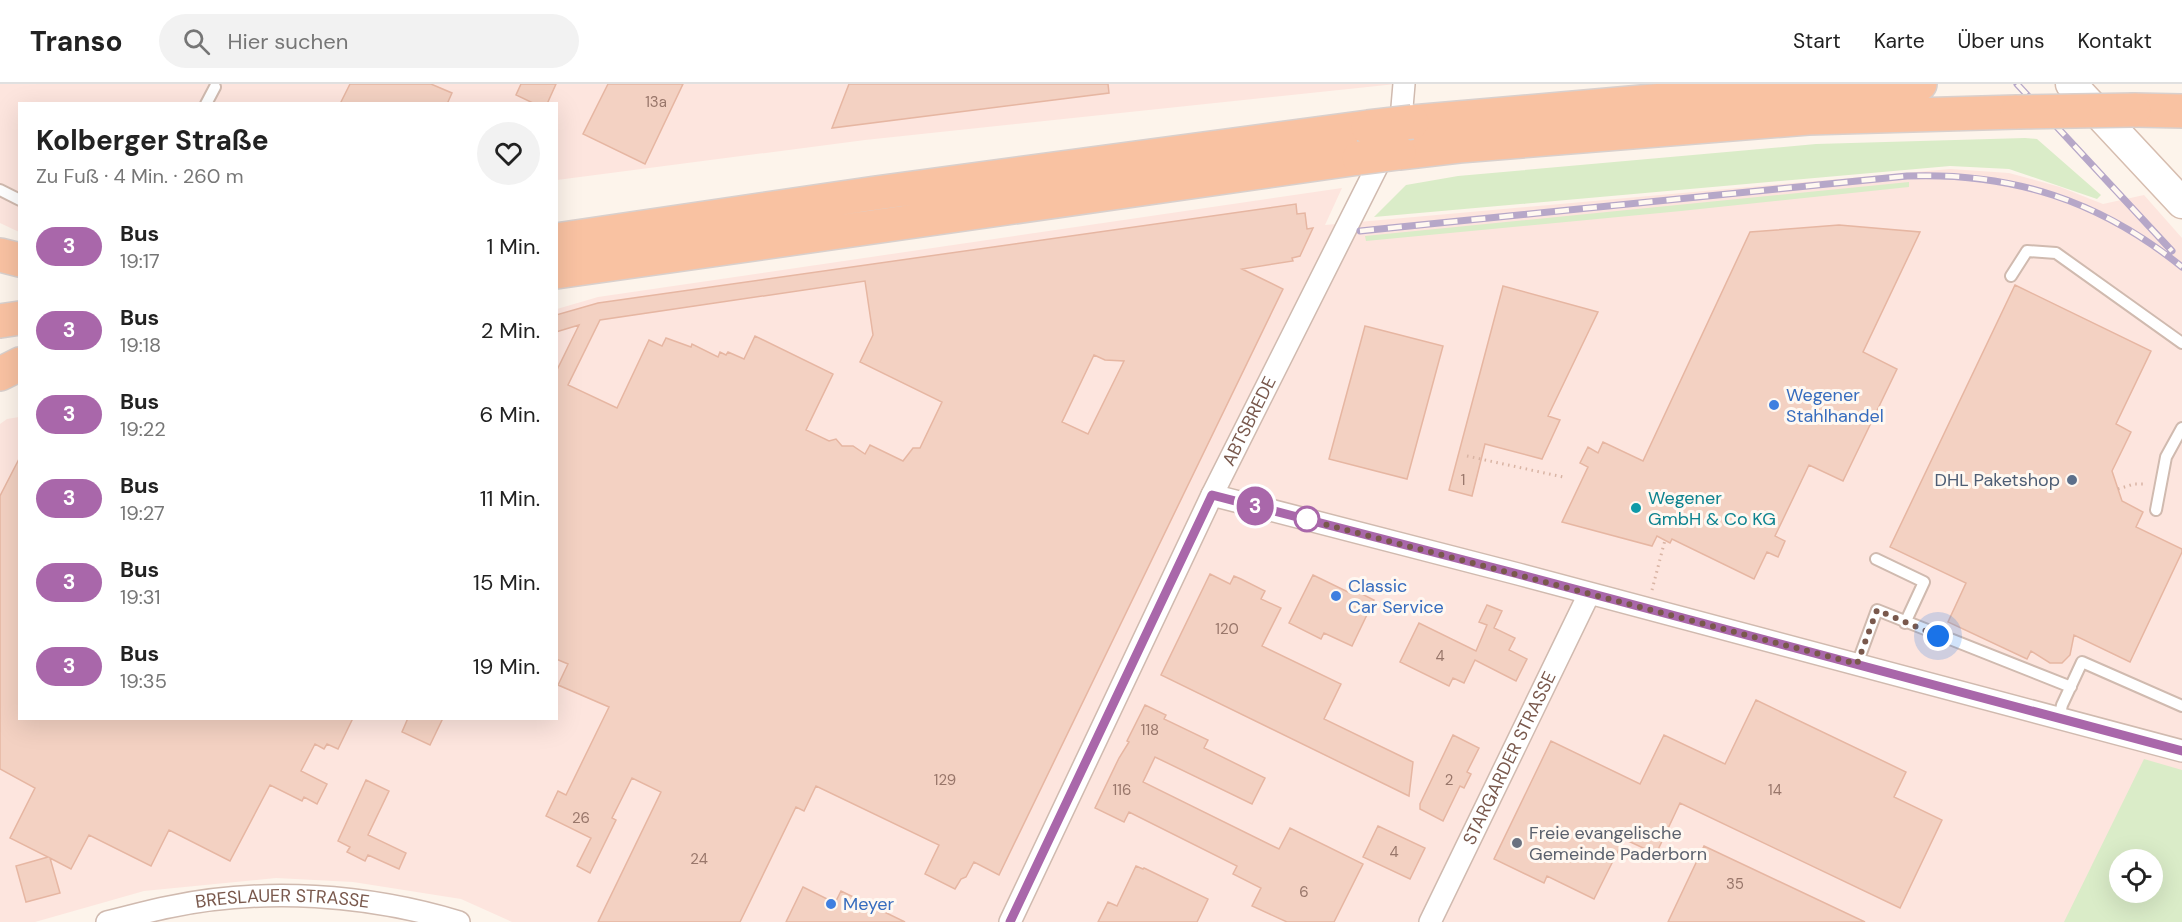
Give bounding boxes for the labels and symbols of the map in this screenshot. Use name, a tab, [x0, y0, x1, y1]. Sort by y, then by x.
house number: 13a	[645, 92, 667, 112]
street label: ABTSBREDE	[1217, 372, 1282, 470]
place label: Wegener Stahlhandel	[1786, 383, 1884, 428]
marker: Wegener Stahlhandel	[1767, 398, 1781, 412]
place label: DHL Paketshop	[1935, 468, 2060, 492]
house number: 1	[1461, 470, 1465, 490]
marker: DHL Paketshop	[2065, 473, 2079, 487]
line badge: 3	[1236, 486, 1274, 526]
place label: Wegener GmbH & Co KG	[1648, 486, 1776, 531]
marker: Wegener GmbH & Co KG	[1629, 501, 1643, 515]
unlabelled marker	[1294, 506, 1320, 532]
place label: Classic Car Service	[1348, 574, 1444, 619]
marker: Classic Car Service	[1329, 589, 1343, 603]
house number: 120	[1215, 619, 1239, 639]
your location	[1923, 621, 1953, 651]
house number: 4	[1435, 646, 1445, 666]
street label: STARGARDER STRASSE	[1457, 668, 1562, 849]
house number: 118	[1141, 720, 1159, 740]
house number: 129	[934, 770, 956, 790]
house number: 2	[1445, 770, 1453, 790]
house number: 116	[1113, 780, 1131, 800]
house number: 14	[1768, 780, 1782, 800]
house number: 26	[572, 808, 590, 828]
place label: Freie evangelische Gemeinde Paderborn	[1529, 821, 1707, 866]
marker: Freie evangelische Gemeinde Paderborn	[1510, 836, 1524, 850]
house number: 4	[1389, 842, 1399, 862]
house number: 24	[690, 849, 708, 869]
house number: 35	[1726, 874, 1744, 894]
house number: 6	[1299, 882, 1309, 902]
street label: BRESLAUER STRASSE	[194, 884, 371, 914]
place label: Meyer	[843, 892, 894, 916]
marker: Meyer	[824, 897, 838, 911]

